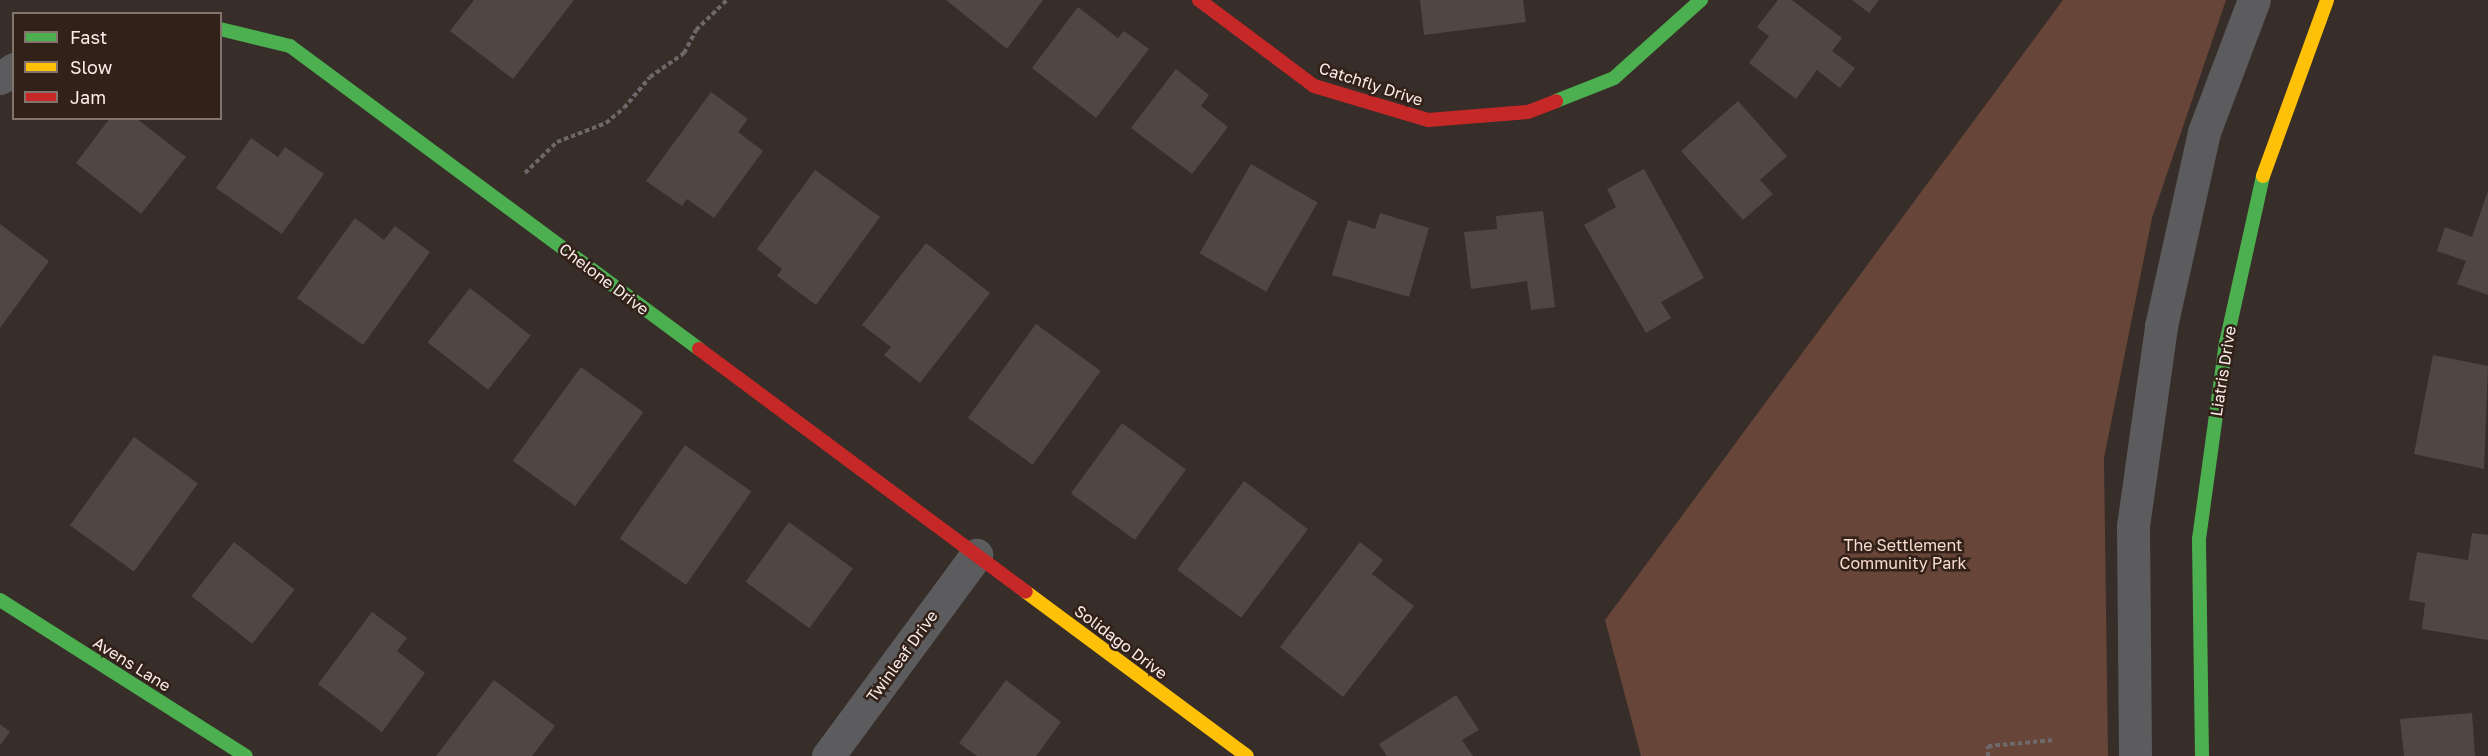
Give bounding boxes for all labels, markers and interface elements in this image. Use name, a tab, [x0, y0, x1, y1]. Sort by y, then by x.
legend	[12, 12, 222, 120]
text: Fast	[70, 26, 107, 48]
text: Slow	[70, 56, 112, 78]
street label: Catchfly Drive	[1317, 58, 1425, 110]
text: Jam	[70, 86, 106, 108]
street label: Chelone Drive	[555, 239, 653, 319]
street label: Liatris Drive	[2206, 324, 2240, 418]
park label: The Settlement Community Park	[1840, 535, 1966, 573]
street label: Solidago Drive	[1071, 601, 1171, 683]
street label: Twinleaf Drive	[862, 607, 942, 705]
street label: Avens Lane	[90, 633, 174, 695]

